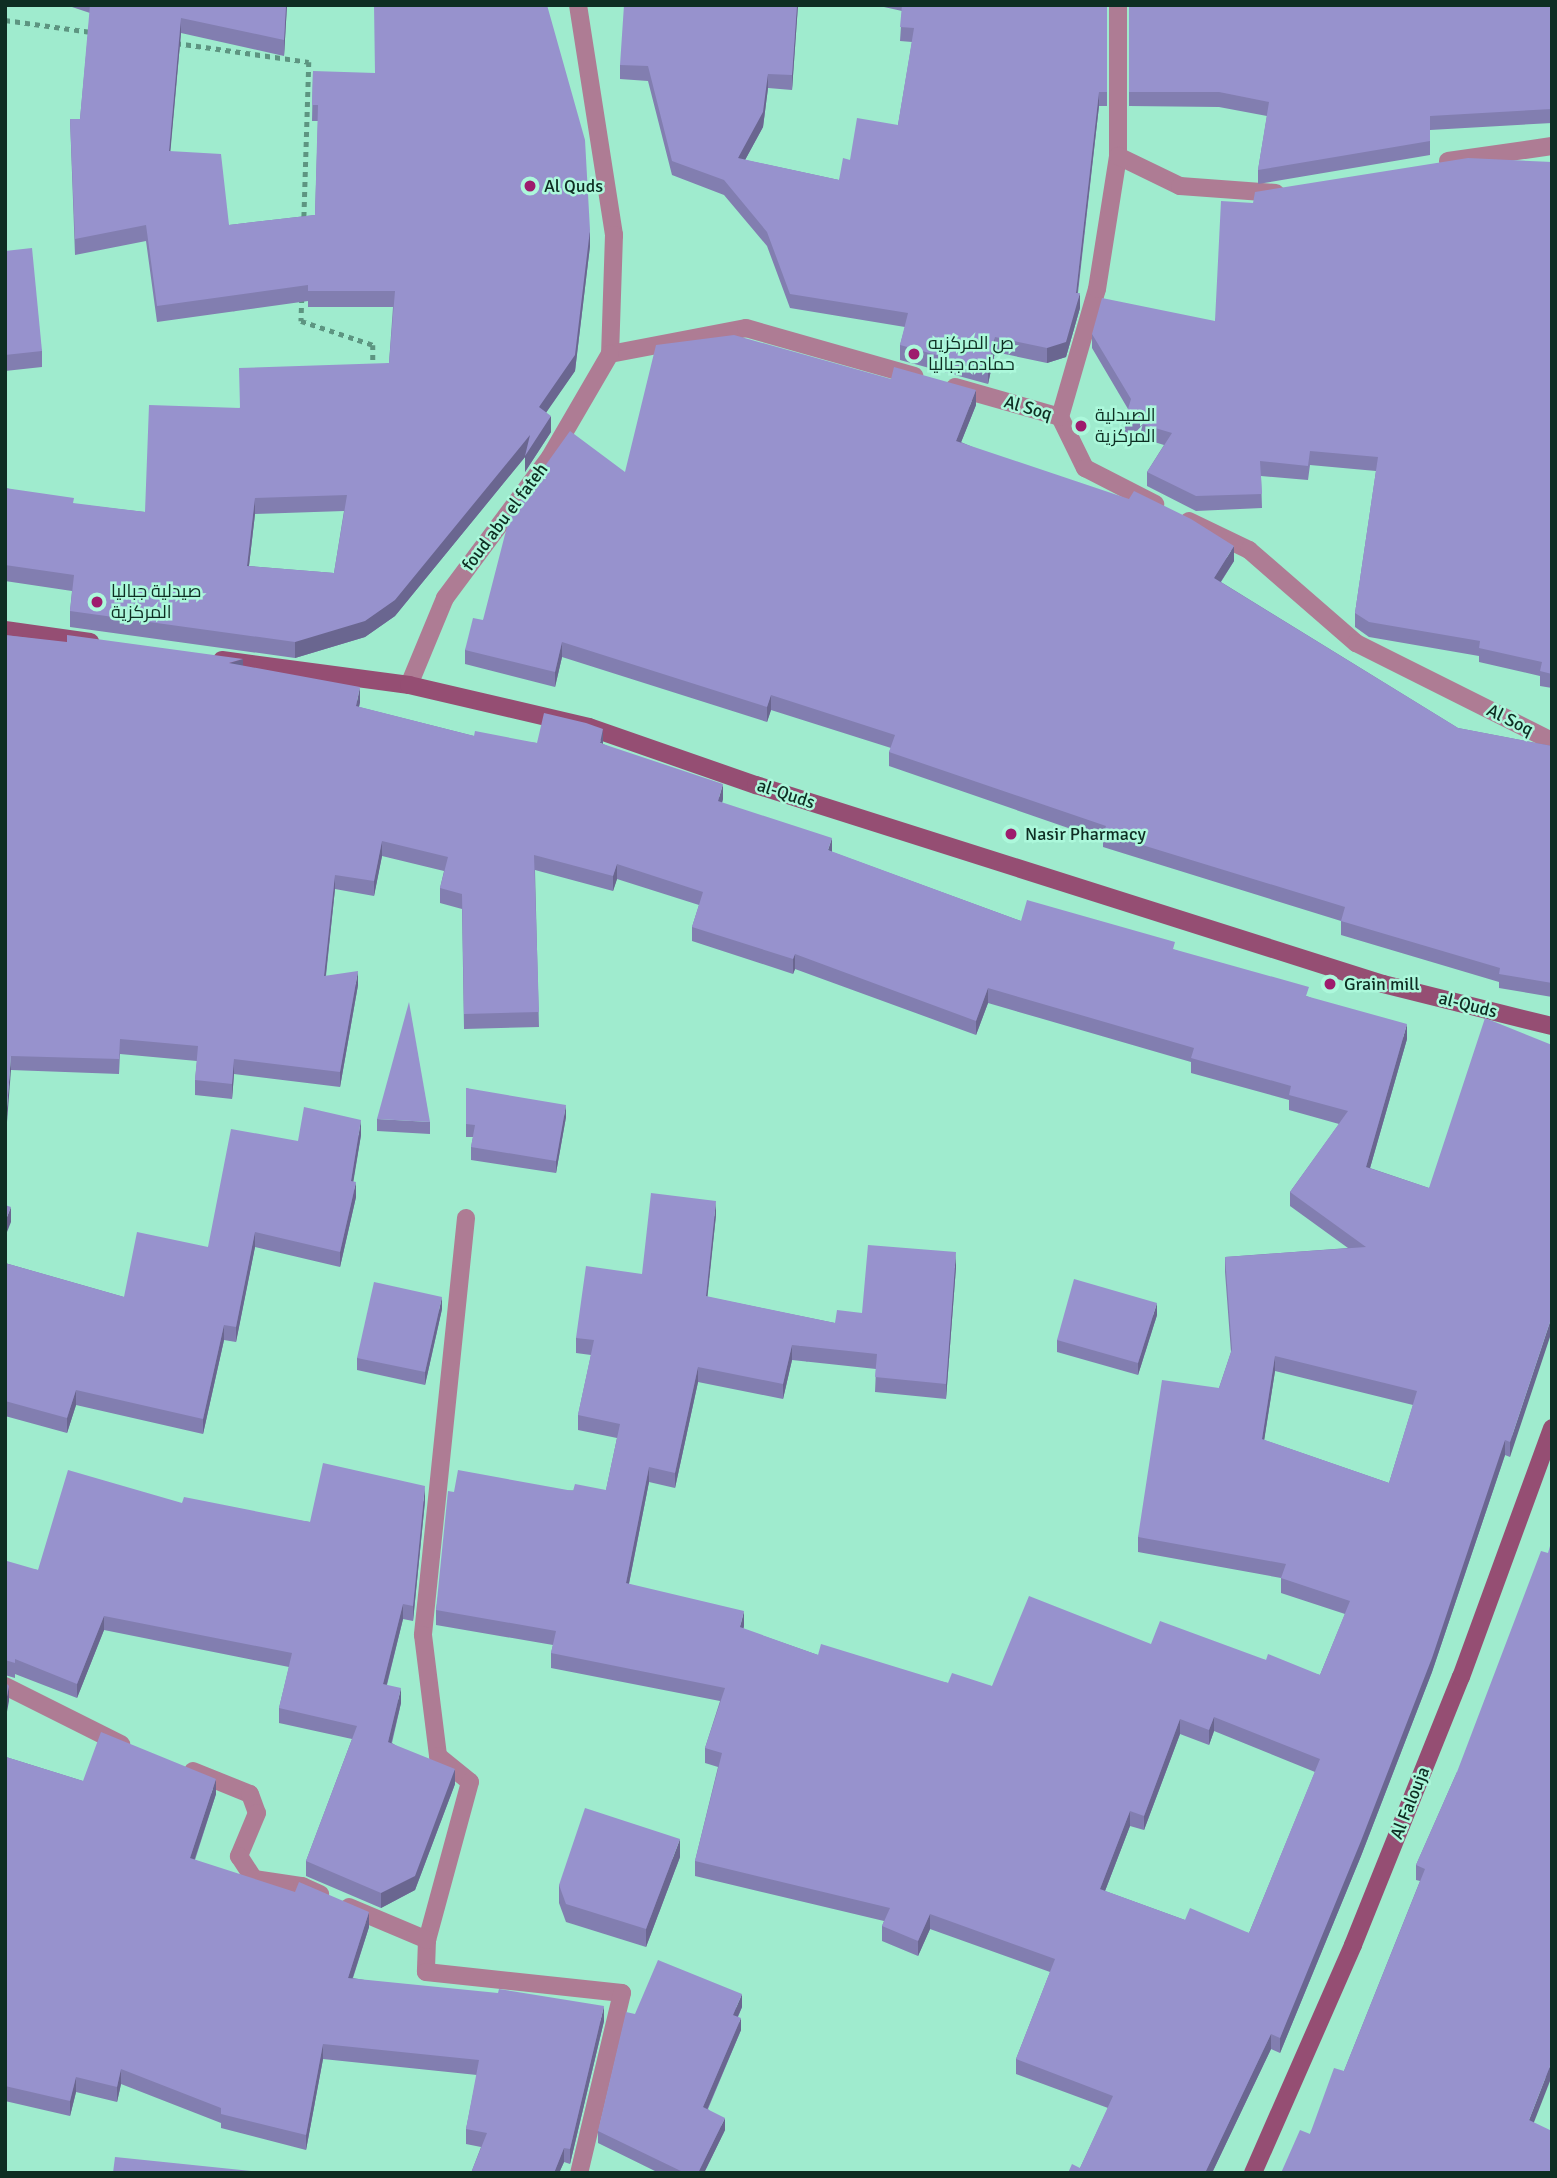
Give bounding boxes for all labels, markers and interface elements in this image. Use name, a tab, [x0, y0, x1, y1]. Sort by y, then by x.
place label: Al Quds	[544, 175, 603, 197]
marker: Al Quds	[522, 178, 538, 194]
place label: ص المركزيه حماده جباليا	[928, 333, 1015, 376]
marker: ص المركزيه حماده جباليا	[906, 346, 922, 362]
street label: Al Soq	[1001, 391, 1055, 425]
place label: الصيدلية المركزية	[1095, 405, 1156, 448]
marker: الصيدلية المركزية	[1073, 418, 1089, 434]
street label: foud abu el fateh	[458, 459, 552, 575]
place label: صيدلية جباليا المركزية	[111, 581, 201, 624]
marker: صيدلية جباليا المركزية	[89, 594, 105, 610]
street label: Al Soq	[1483, 700, 1537, 740]
street label: al-Quds	[754, 775, 818, 813]
place label: Nasir Pharmacy	[1025, 823, 1146, 845]
marker: Nasir Pharmacy	[1003, 826, 1019, 842]
place label: Grain mill	[1344, 973, 1419, 995]
marker: Grain mill	[1322, 976, 1338, 992]
street label: al-Quds	[1437, 987, 1499, 1023]
street label: Al Falouja	[1386, 1764, 1434, 1842]

